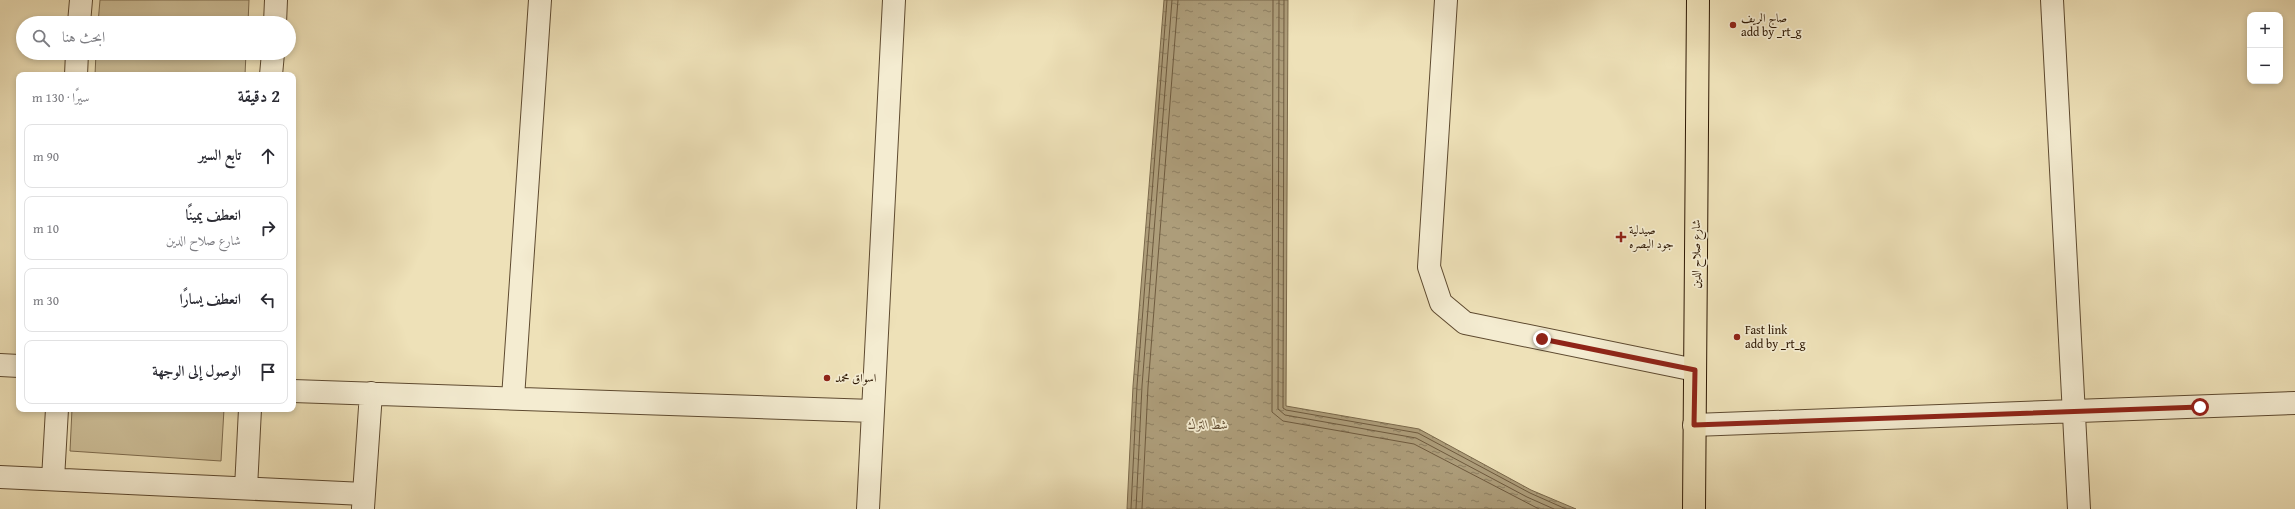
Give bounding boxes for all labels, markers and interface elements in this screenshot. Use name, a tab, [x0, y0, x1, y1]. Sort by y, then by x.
place label: صاج الريف add by _rt_g	[1741, 9, 1802, 40]
map controls	[2247, 12, 2283, 84]
button: +	[2247, 12, 2283, 48]
search box	[16, 16, 296, 60]
marker: صاج الريف add by _rt_g	[1728, 20, 1738, 30]
text: ابحث هنا	[62, 26, 105, 47]
icon: search	[30, 27, 52, 49]
button: −	[2247, 48, 2283, 84]
text: 2 دقيقة	[238, 83, 280, 108]
text: سيرًا · 130 m	[32, 88, 90, 107]
text: تابع السير	[199, 144, 241, 165]
icon: ahead	[257, 145, 279, 167]
text: 90 m	[33, 147, 59, 166]
text: انعطف يمينًا	[185, 204, 241, 225]
icon: right	[257, 217, 279, 239]
text: 10 m	[33, 219, 59, 238]
street label: شارع صلاح الدين	[1687, 219, 1707, 289]
place label: صيدلية جود البصره	[1629, 221, 1674, 252]
text: شارع صلاح الدين	[166, 231, 241, 250]
marker: صيدلية جود البصره	[1616, 232, 1626, 242]
text: انعطف يسارًا	[179, 288, 241, 309]
icon: left	[257, 289, 279, 311]
text: 30 m	[33, 291, 59, 310]
place label: Fast link add by _rt_g	[1745, 321, 1806, 352]
route end	[1533, 330, 1551, 348]
marker: Fast link add by _rt_g	[1732, 332, 1742, 342]
text: الوصول إلى الوجهة	[152, 360, 241, 381]
icon: arrive	[257, 361, 279, 383]
place label: اسواق محمد	[835, 369, 877, 386]
marker: اسواق محمد	[822, 373, 832, 383]
route start	[2191, 398, 2209, 416]
water label: شط الترك	[1188, 415, 1228, 434]

